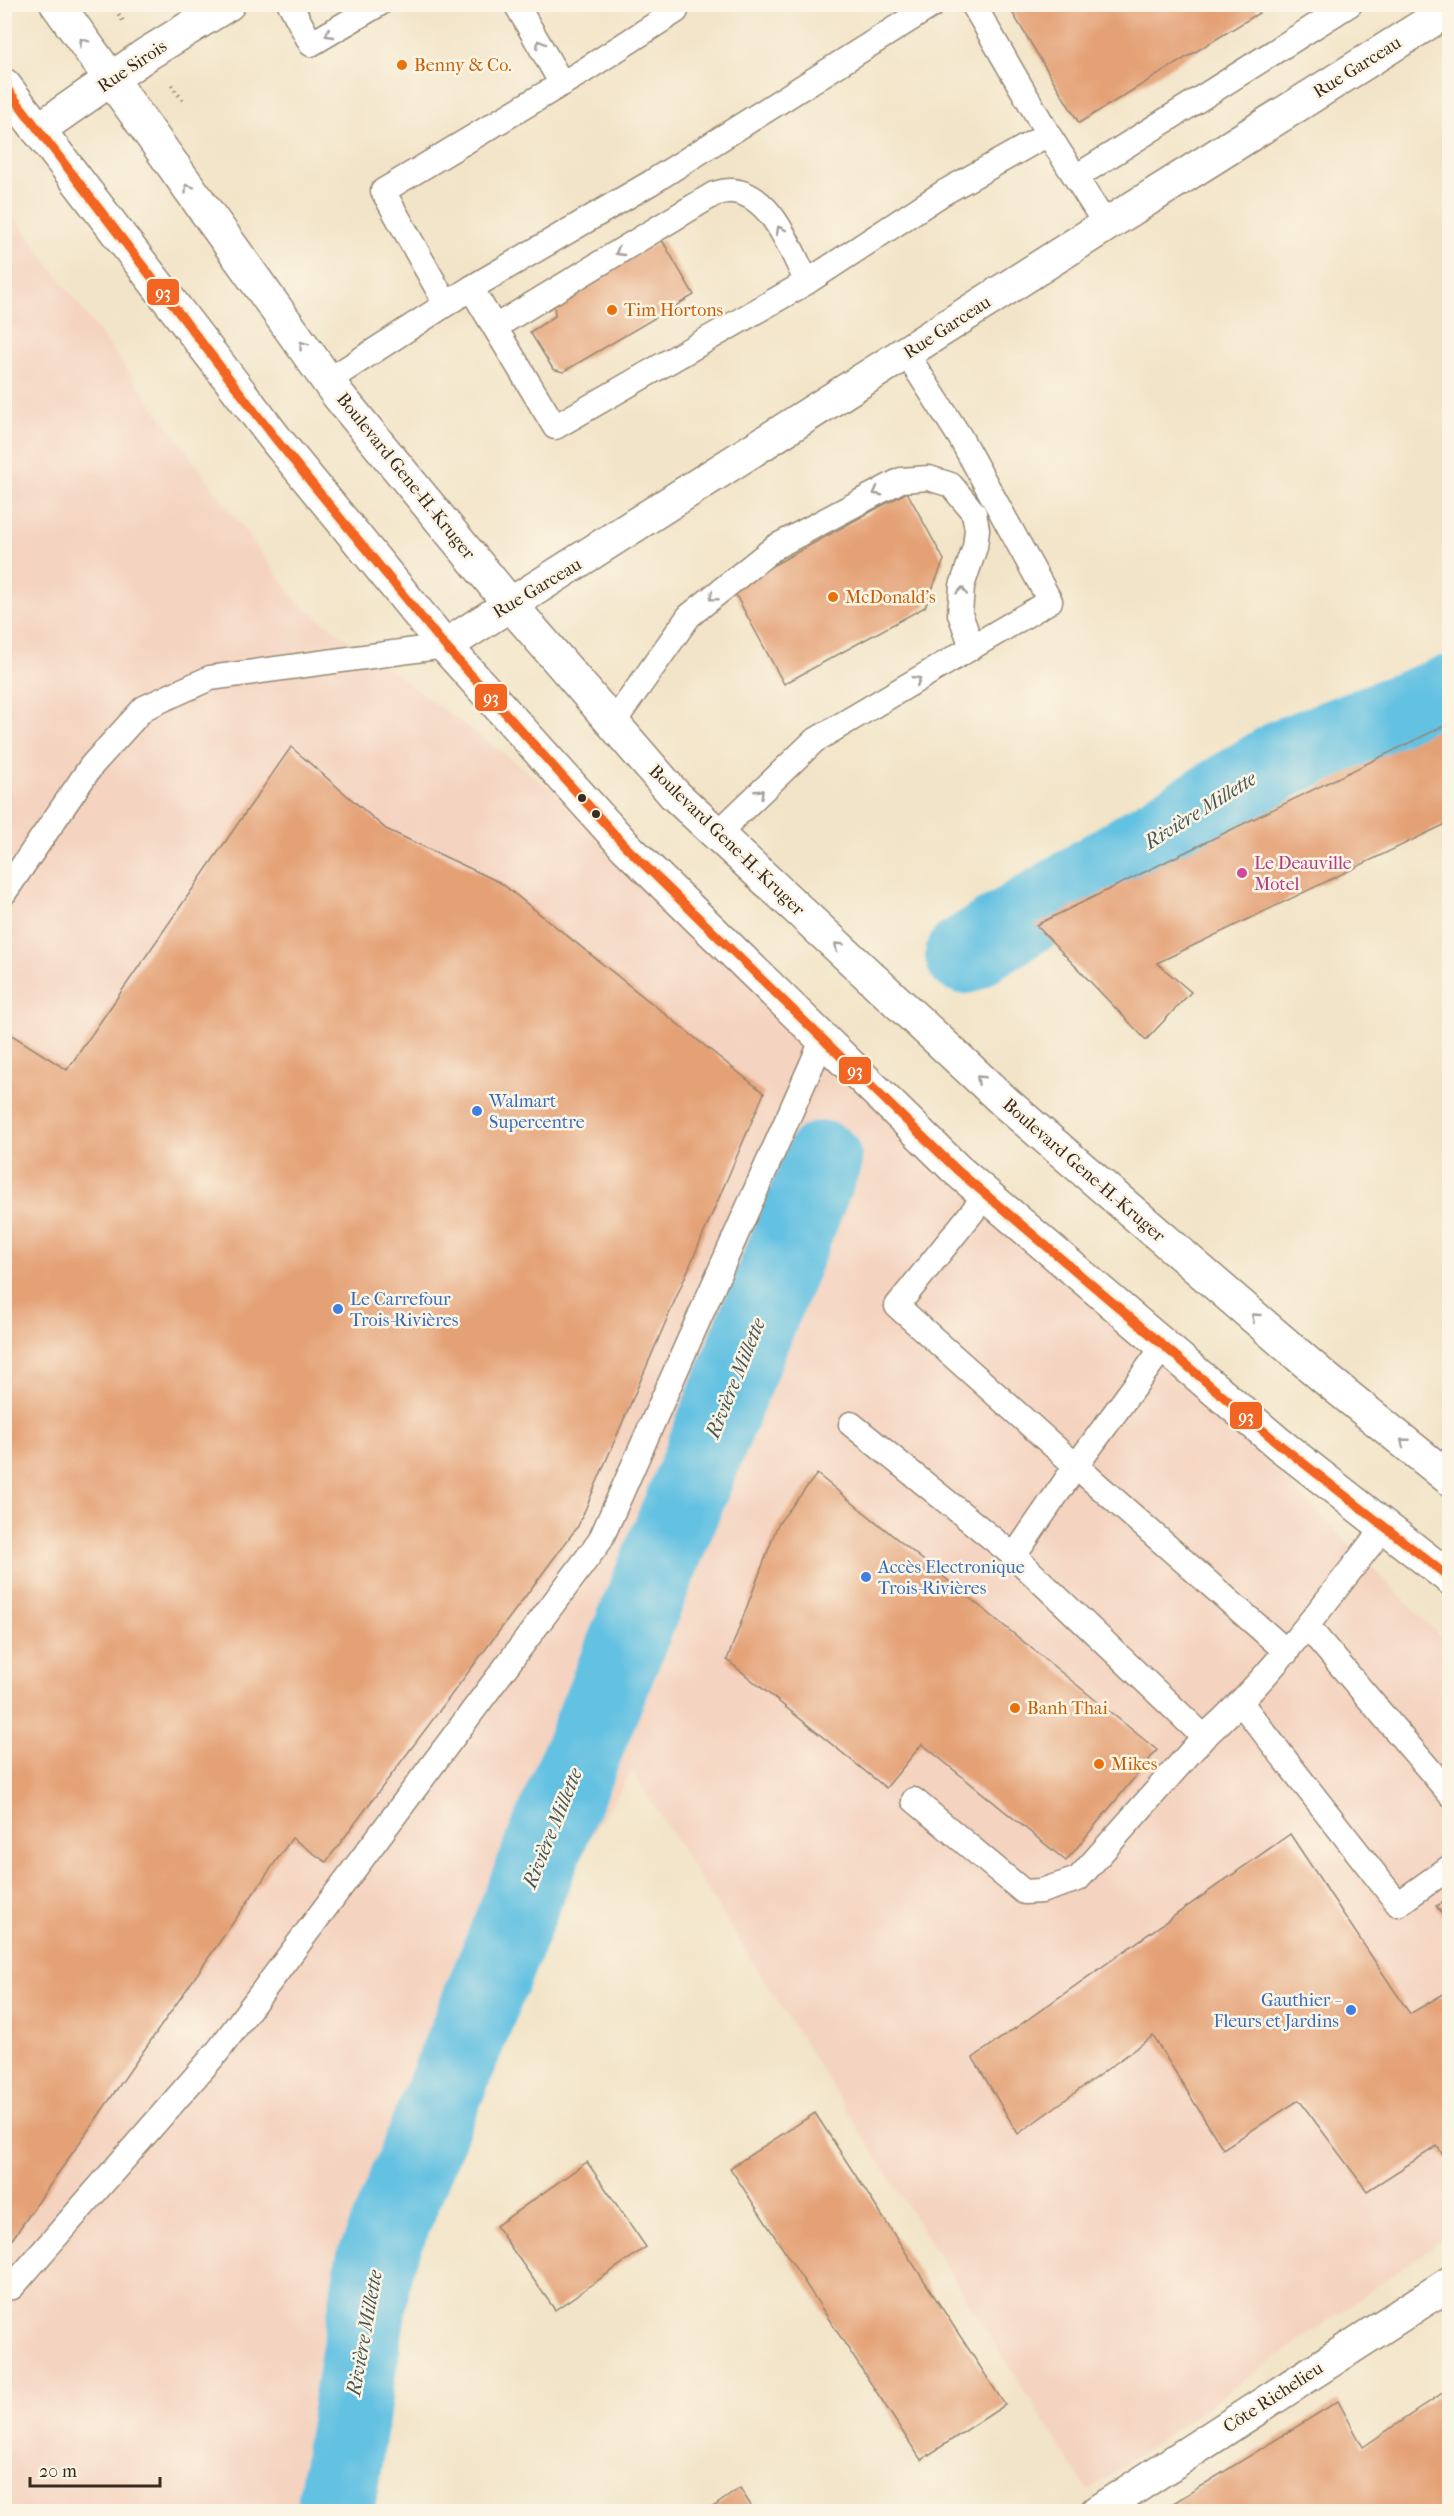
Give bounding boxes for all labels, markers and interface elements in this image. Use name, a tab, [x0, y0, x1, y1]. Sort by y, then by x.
one-way arrow	[325, 27, 335, 39]
street label: Rue Garceau	[1309, 32, 1405, 103]
street label: Rue Sirois	[94, 36, 171, 97]
one-way arrow	[79, 38, 90, 49]
one-way arrow	[536, 40, 547, 50]
place label: Benny & Co.	[414, 55, 512, 76]
marker: Benny & Co.	[395, 58, 409, 72]
one-way arrow	[184, 183, 195, 194]
one-way arrow	[776, 226, 787, 236]
one-way arrow	[615, 245, 625, 256]
line badge: 93	[146, 278, 180, 306]
text: 93	[155, 283, 170, 303]
street label: Rue Garceau	[900, 291, 995, 363]
place label: Tim Hortons	[624, 300, 724, 321]
marker: Tim Hortons	[605, 303, 619, 317]
one-way arrow	[300, 340, 311, 351]
street label: Boulevard Gene-H.-Kruger	[332, 389, 479, 564]
one-way arrow	[873, 485, 883, 496]
street label: Rue Garceau	[489, 554, 585, 623]
one-way arrow	[956, 586, 968, 596]
place label: McDonald's	[845, 587, 936, 608]
one-way arrow	[709, 589, 720, 600]
marker: McDonald's	[826, 590, 840, 604]
one-way arrow	[911, 676, 921, 687]
line badge: 93	[474, 683, 508, 712]
text: 93	[483, 688, 498, 708]
street label: Boulevard Gene-H.-Kruger	[645, 761, 809, 920]
water label: Rivière Millette	[1139, 766, 1261, 855]
one-way arrow	[752, 790, 763, 801]
unlabelled marker	[576, 792, 588, 804]
unlabelled marker	[590, 808, 602, 820]
place label: Le Deauville Motel	[1254, 853, 1352, 895]
marker: Le Deauville Motel	[1235, 866, 1249, 880]
one-way arrow	[834, 942, 844, 953]
line badge: 93	[838, 1056, 872, 1085]
text: 93	[847, 1061, 862, 1081]
one-way arrow	[977, 1076, 988, 1087]
place label: Walmart Supercentre	[488, 1091, 585, 1133]
street label: Boulevard Gene-H.-Kruger	[998, 1094, 1169, 1247]
marker: Walmart Supercentre	[470, 1104, 484, 1118]
place label: Le Carrefour Trois-Rivières	[350, 1289, 459, 1331]
marker: Le Carrefour Trois-Rivières	[331, 1302, 345, 1316]
one-way arrow	[1251, 1313, 1262, 1324]
water label: Rivière Millette	[700, 1314, 770, 1443]
line badge: 93	[1229, 1401, 1263, 1430]
text: 93	[1238, 1407, 1253, 1427]
one-way arrow	[1400, 1439, 1411, 1450]
place label: Accès Electronique Trois-Rivières	[877, 1557, 1025, 1599]
marker: Accès Electronique Trois-Rivières	[859, 1570, 873, 1584]
place label: Banh Thai	[1027, 1698, 1108, 1719]
marker: Banh Thai	[1008, 1701, 1022, 1715]
place label: Mikes	[1111, 1754, 1158, 1775]
marker: Mikes	[1092, 1757, 1106, 1771]
water label: Rivière Millette	[517, 1764, 587, 1893]
place label: Gauthier - Fleurs et Jardins	[1214, 1990, 1341, 2032]
marker: Gauthier - Fleurs et Jardins	[1344, 2003, 1358, 2017]
water label: Rivière Millette	[342, 2268, 387, 2400]
street label: Côte Richelieu	[1220, 2357, 1327, 2437]
scale bar	[30, 2450, 160, 2488]
text: 20 m	[39, 2461, 77, 2482]

